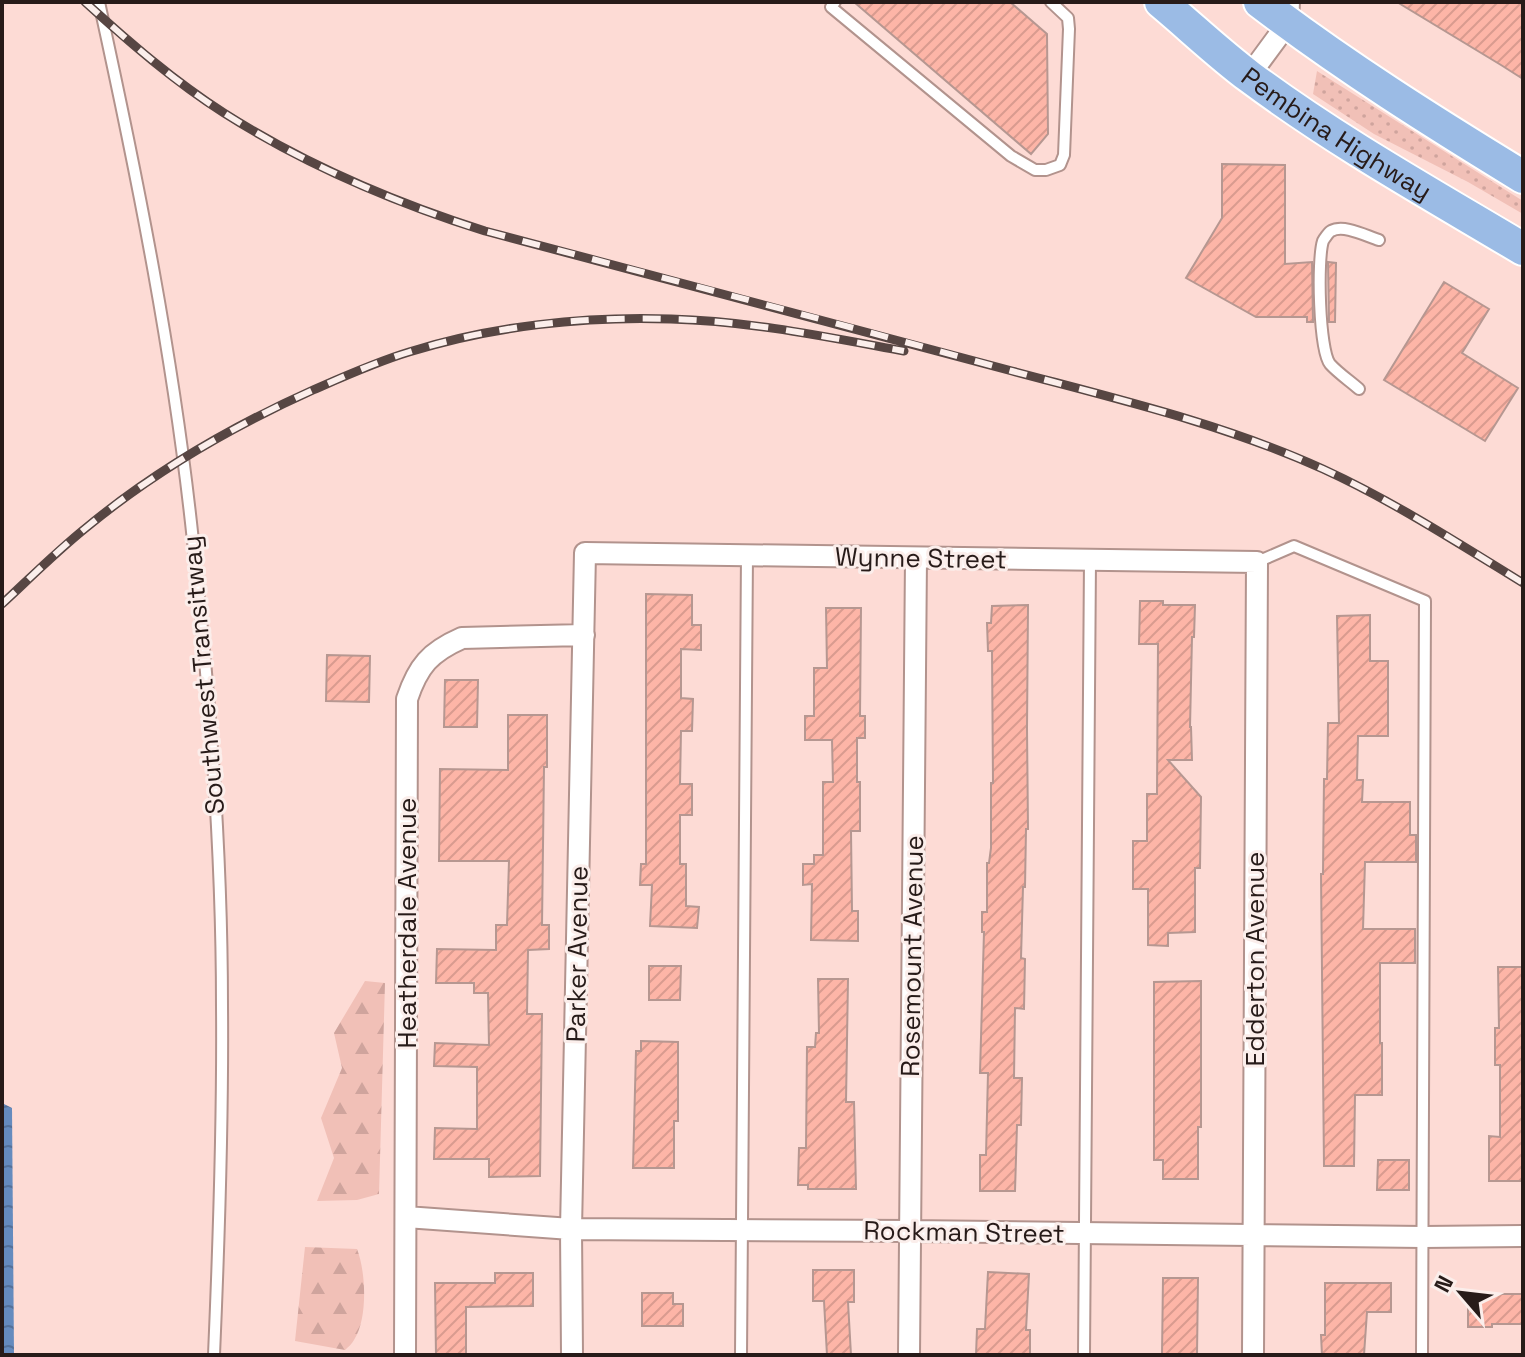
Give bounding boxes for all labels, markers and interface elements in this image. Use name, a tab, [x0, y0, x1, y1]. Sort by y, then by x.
street label: Pembina Highway	[1234, 59, 1438, 208]
street label: Southwest Transitway	[174, 534, 232, 816]
street label: Wynne Street	[835, 540, 1007, 576]
street label: Heatherdale Avenue	[390, 798, 424, 1048]
street label: Rosemount Avenue	[893, 835, 931, 1077]
street label: Edderton Avenue	[1238, 852, 1272, 1066]
street label: Parker Avenue	[558, 865, 596, 1043]
street label: Rockman Street	[863, 1213, 1065, 1251]
north arrow	[1421, 1253, 1501, 1333]
text: N	[1428, 1271, 1459, 1297]

